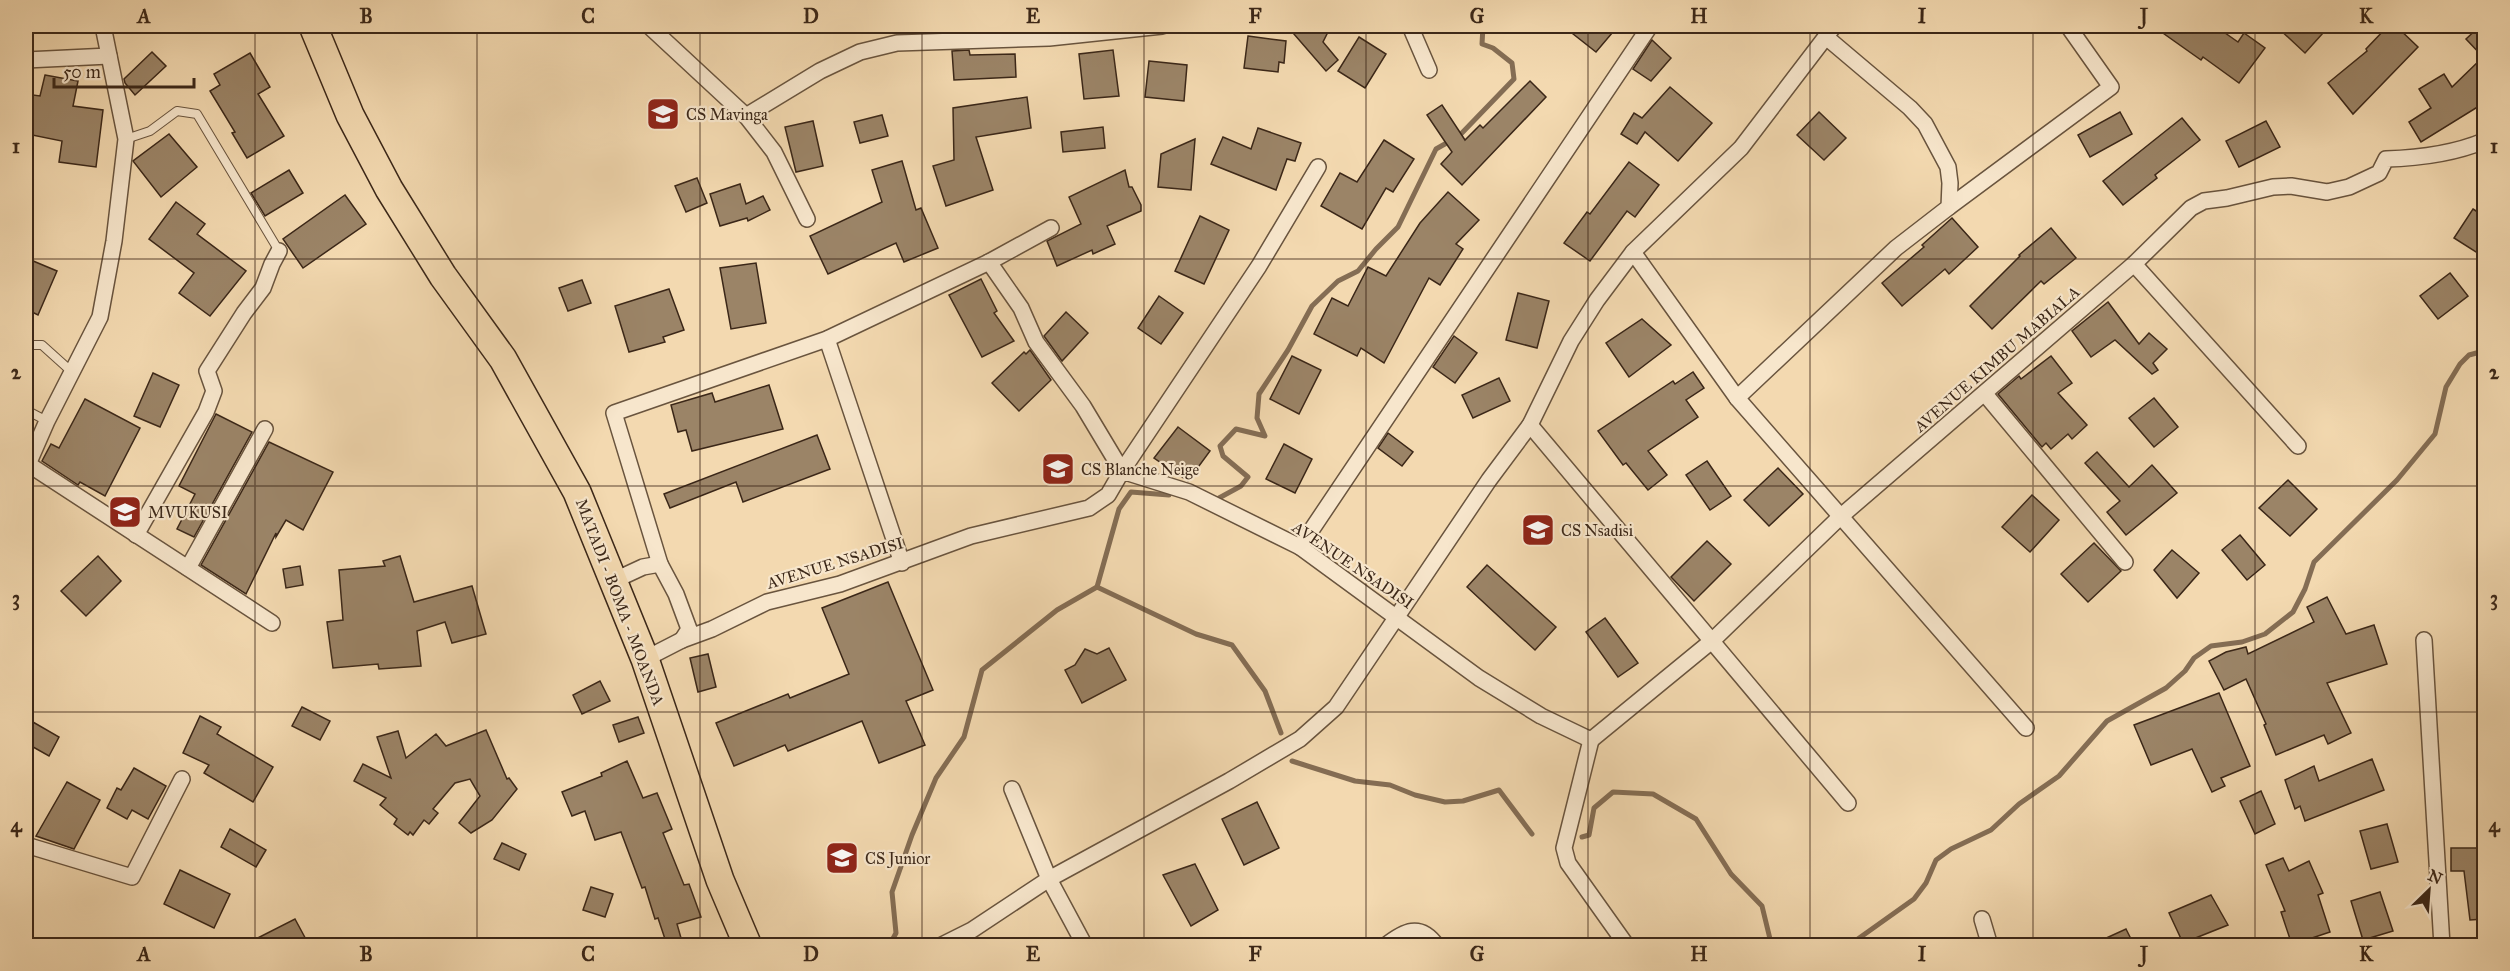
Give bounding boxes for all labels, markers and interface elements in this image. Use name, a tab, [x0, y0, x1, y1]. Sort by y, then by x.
text: A	[135, 4, 151, 28]
text: B	[359, 4, 373, 28]
text: C	[581, 4, 595, 28]
text: D	[803, 4, 819, 28]
text: E	[1026, 4, 1041, 28]
text: F	[1248, 4, 1262, 28]
text: G	[1470, 4, 1485, 28]
text: H	[1690, 4, 1708, 28]
text: I	[1918, 4, 1927, 28]
text: J	[2137, 4, 2149, 30]
text: K	[2359, 4, 2374, 28]
scale bar	[54, 51, 194, 89]
text: 50 m	[63, 61, 101, 83]
school or university icon: CS Mavinga	[645, 96, 681, 132]
place label: CS Mavinga	[686, 105, 768, 125]
text: 1	[12, 134, 20, 158]
text: 1	[2490, 134, 2498, 158]
street label: AVENUE KIMBU MABIALA	[1910, 282, 2084, 437]
text: 2	[11, 360, 22, 384]
text: 2	[2489, 360, 2500, 384]
school or university icon: CS Blanche Neige	[1040, 451, 1076, 487]
place label: CS Blanche Neige	[1081, 460, 1199, 480]
school or university icon: MVUKUSI	[107, 494, 143, 530]
street label: MATADI - BOMA - MOANDA	[572, 496, 668, 708]
place label: MVUKUSI	[148, 503, 228, 522]
school or university icon: CS Nsadisi	[1520, 512, 1556, 548]
street label: AVENUE NSADISI	[1288, 517, 1417, 613]
place label: CS Nsadisi	[1561, 521, 1634, 540]
street label: AVENUE NSADISI	[763, 533, 906, 593]
text: 3	[12, 586, 20, 611]
text: 3	[2490, 586, 2498, 611]
text: 4	[10, 813, 22, 838]
text: 4	[2488, 813, 2500, 838]
school or university icon: CS Junior	[824, 840, 860, 876]
place label: CS Junior	[865, 849, 930, 869]
north arrow	[2399, 860, 2459, 920]
text: N	[2425, 865, 2446, 889]
text: A	[135, 942, 151, 966]
text: B	[359, 942, 373, 966]
text: C	[581, 942, 595, 966]
text: D	[803, 942, 819, 966]
text: E	[1026, 942, 1041, 966]
text: F	[1248, 942, 1262, 966]
text: G	[1470, 942, 1485, 966]
text: H	[1690, 942, 1708, 966]
text: I	[1918, 942, 1927, 966]
text: J	[2137, 942, 2149, 968]
text: K	[2359, 942, 2374, 966]

